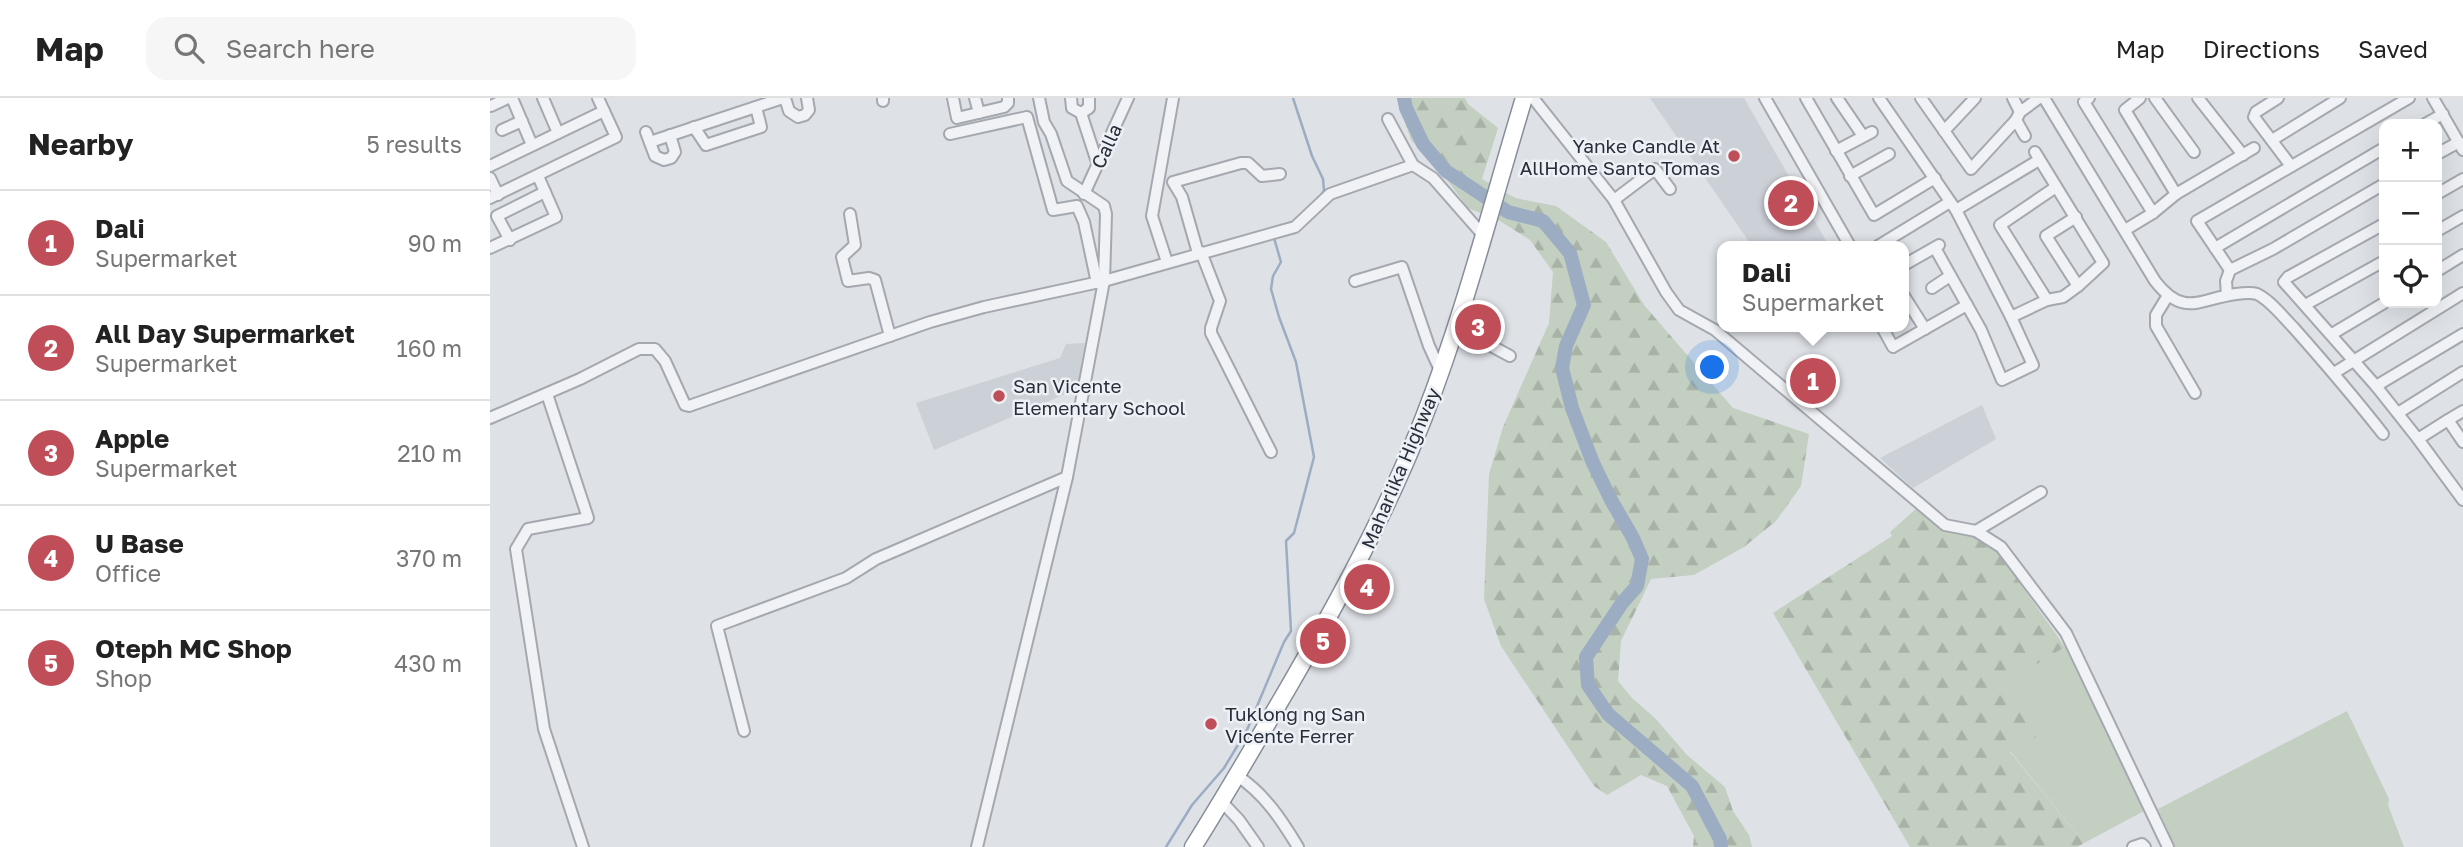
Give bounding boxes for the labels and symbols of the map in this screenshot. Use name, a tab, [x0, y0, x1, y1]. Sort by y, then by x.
street label: Calla	[1086, 120, 1126, 172]
place label: Yanke Candle At AllHome Santo Tomas	[1520, 134, 1720, 179]
marker: Yanke Candle At AllHome Santo Tomas	[1726, 148, 1742, 164]
pin: 2	[1768, 177, 1814, 229]
pin: 3	[1455, 301, 1501, 353]
your location	[1695, 350, 1729, 384]
pin: 1	[1790, 355, 1836, 407]
place label: San Vicente Elementary School	[1013, 374, 1186, 419]
street label: Maharlika Highway	[1356, 384, 1444, 552]
marker: San Vicente Elementary School	[991, 388, 1007, 404]
pin: 4	[1344, 561, 1390, 613]
pin: 5	[1300, 615, 1346, 667]
place label: Tuklong ng San Vicente Ferrer	[1225, 702, 1365, 747]
marker: Tuklong ng San Vicente Ferrer	[1203, 716, 1219, 732]

